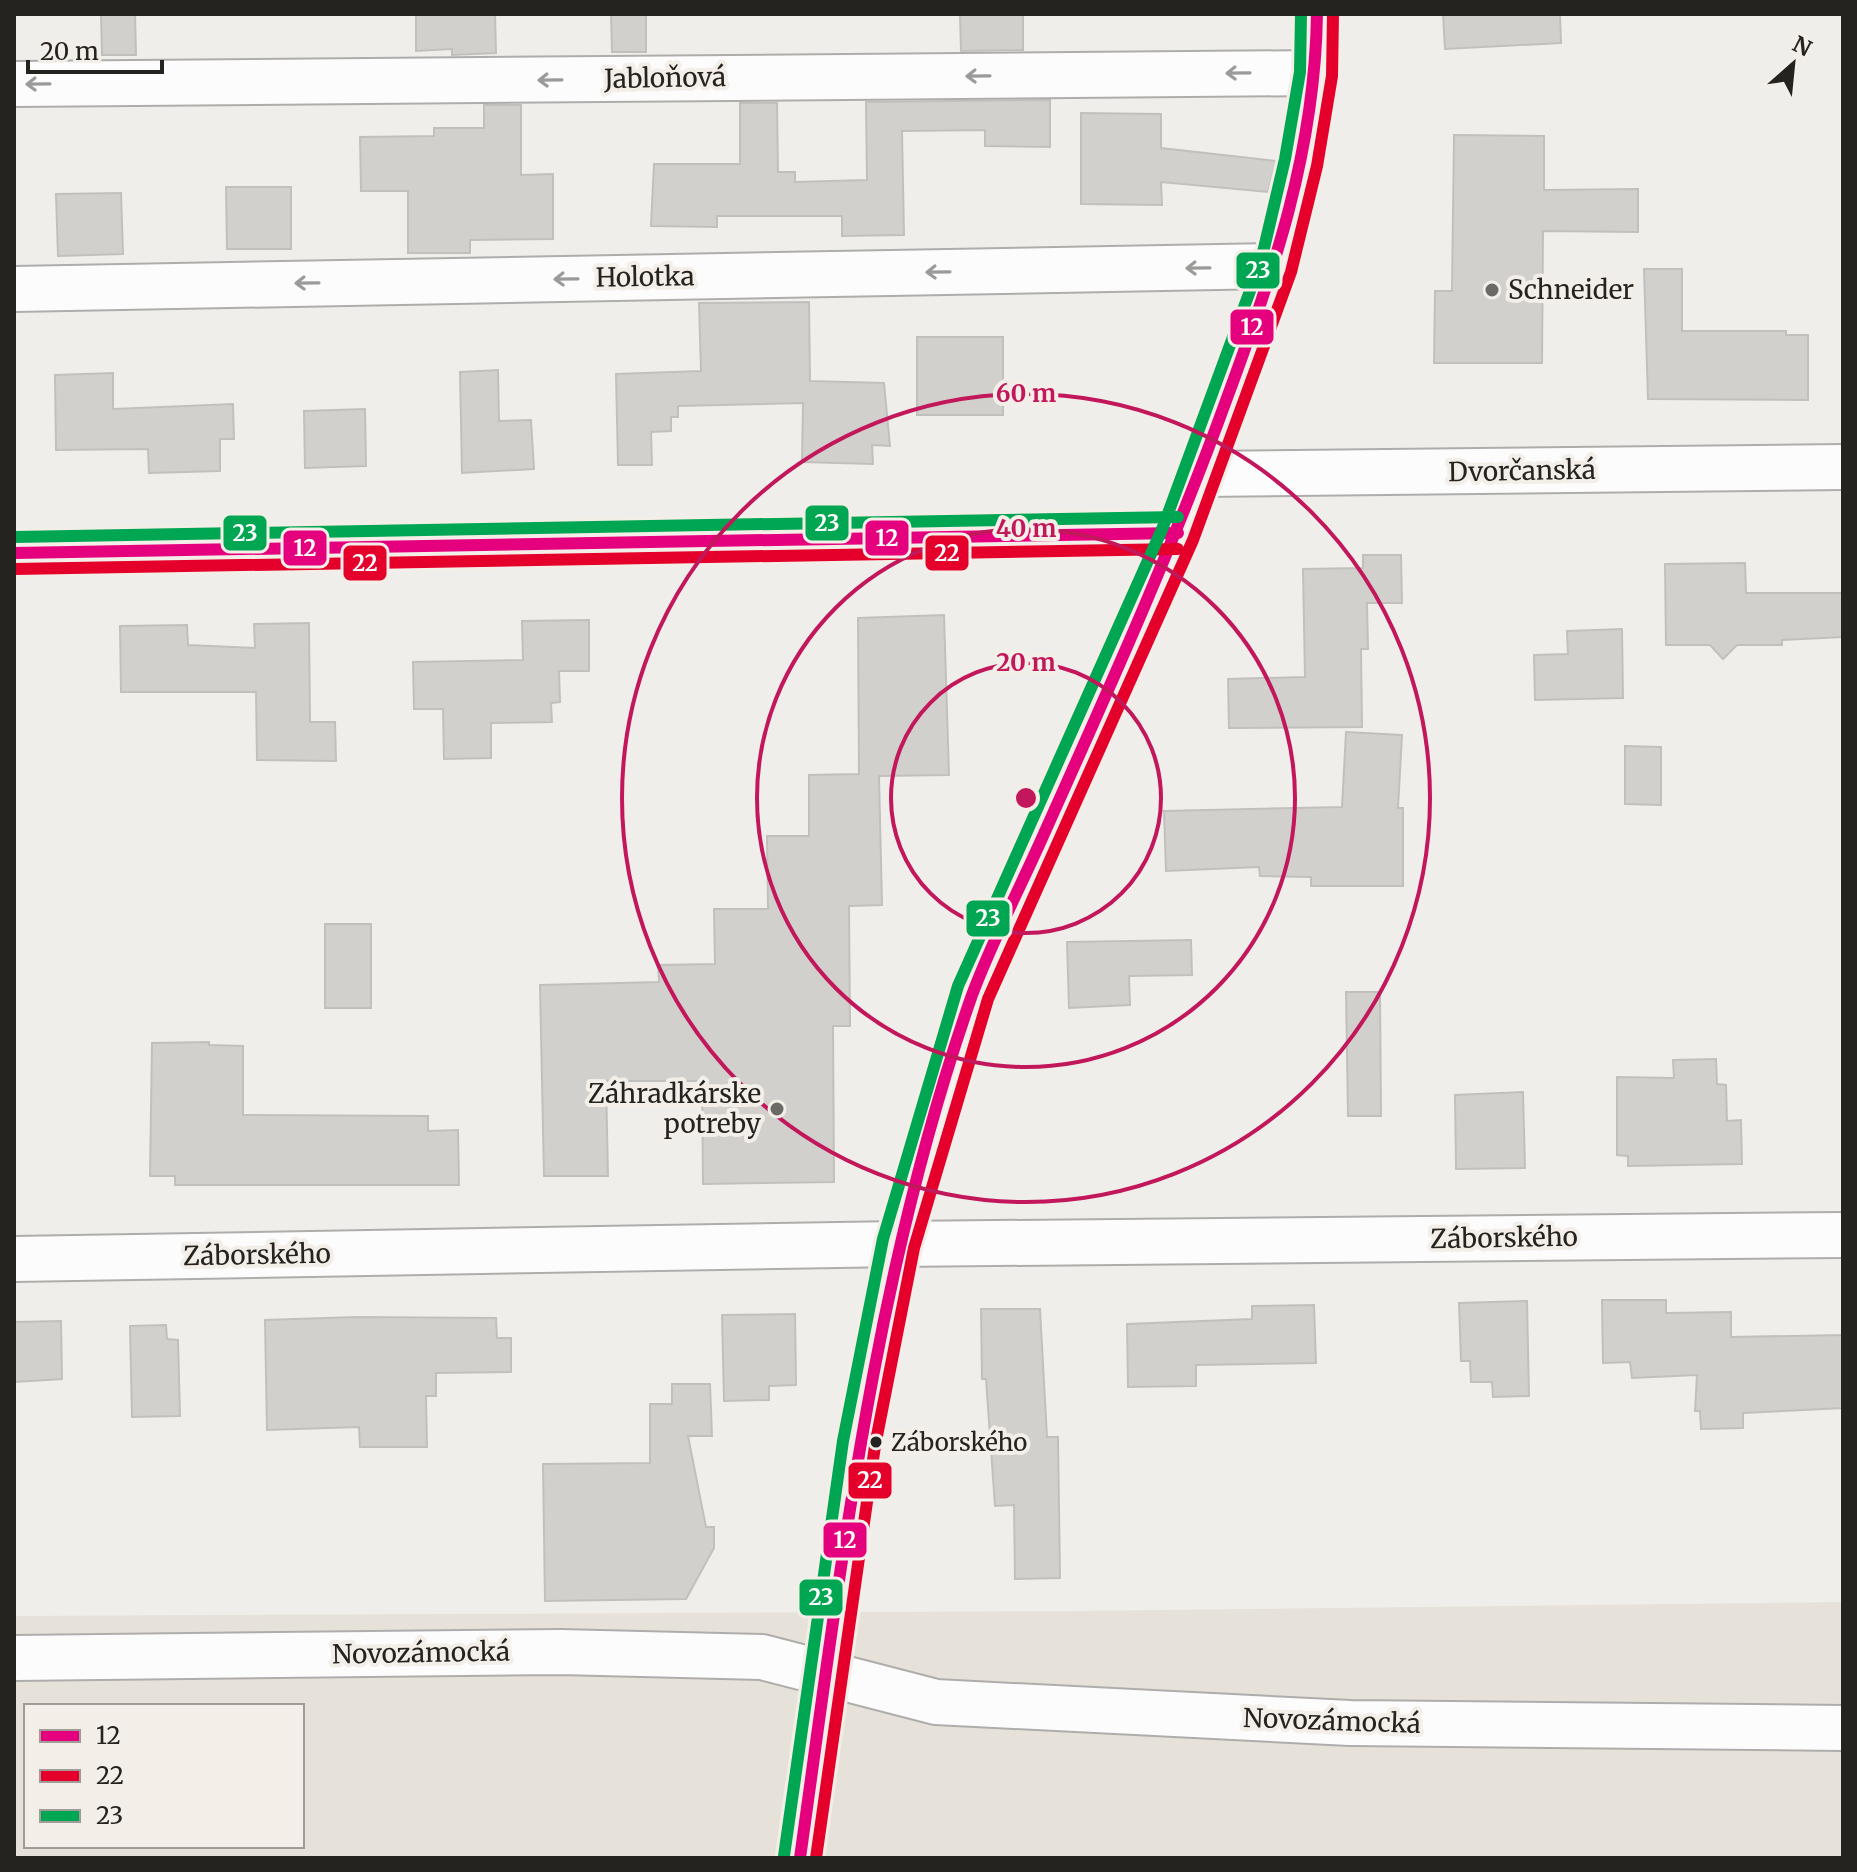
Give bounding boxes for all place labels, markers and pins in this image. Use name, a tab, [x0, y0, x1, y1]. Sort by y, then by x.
place label: Schneider	[1508, 273, 1634, 306]
marker: Schneider	[1483, 281, 1501, 299]
centre of rings	[1012, 784, 1040, 812]
place label: Záhradkárske potreby	[588, 1077, 762, 1140]
marker: Záhradkárske potreby	[768, 1100, 786, 1118]
place label: Záborského	[891, 1427, 1027, 1458]
marker: Záborského	[868, 1434, 884, 1450]

